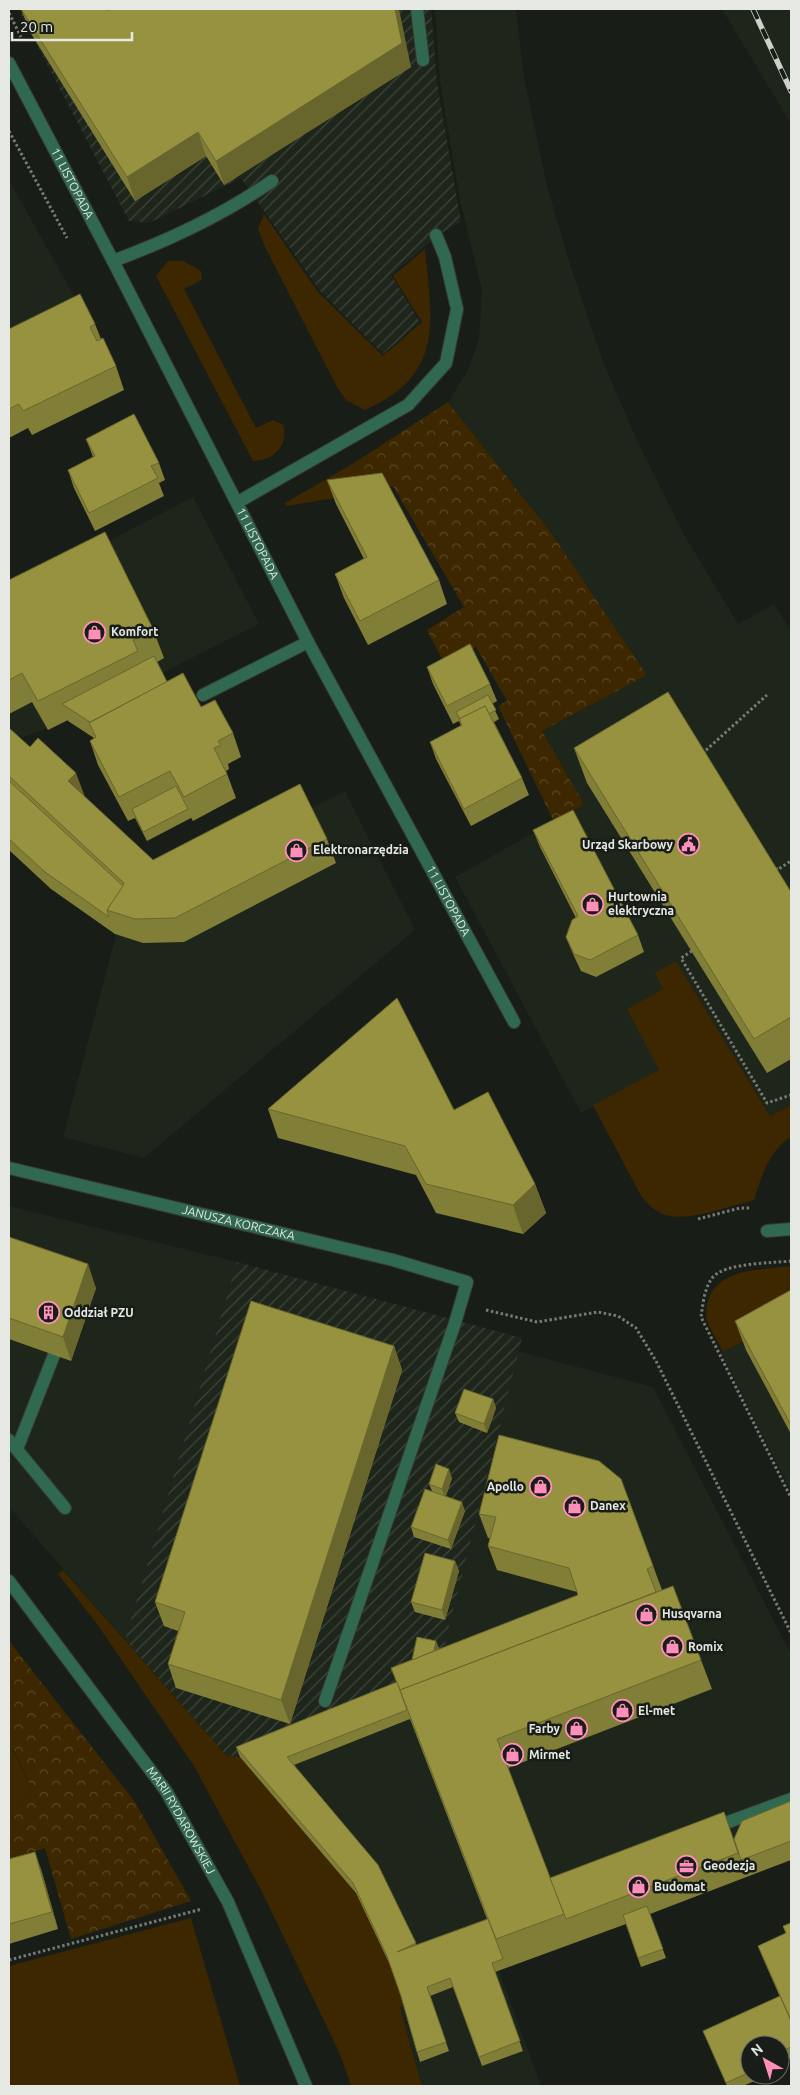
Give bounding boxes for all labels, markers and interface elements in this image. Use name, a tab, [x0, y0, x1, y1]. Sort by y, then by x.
scale bar	[12, 10, 132, 42]
text: 20 m	[20, 18, 53, 35]
street label: 11 LISTOPADA	[49, 146, 97, 221]
street label: 11 LISTOPADA	[234, 505, 282, 581]
shop icon: Komfort	[83, 620, 107, 644]
place label: Komfort	[111, 625, 158, 638]
public building icon: Urząd Skarbowy	[677, 833, 701, 857]
shop icon: Elektronarzędzia	[285, 838, 309, 862]
place label: Urząd Skarbowy	[582, 838, 674, 852]
place label: Elektronarzędzia	[313, 843, 409, 857]
street label: 11 LISTOPADA	[424, 863, 473, 938]
place label: Hurtownia elektryczna	[608, 890, 674, 917]
shop icon: Hurtownia elektryczna	[580, 892, 604, 916]
street label: JANUSZA KORCZAKA	[181, 1203, 297, 1242]
building icon: Oddział PZU	[36, 1301, 60, 1325]
place label: Oddział PZU	[64, 1306, 134, 1319]
shop icon: Apollo	[528, 1475, 552, 1499]
place label: Apollo	[487, 1480, 524, 1493]
shop icon: Danex	[562, 1494, 586, 1518]
place label: Danex	[590, 1499, 626, 1512]
shop icon: Husqvarna	[634, 1602, 658, 1626]
place label: Husqvarna	[662, 1607, 722, 1620]
shop icon: Romix	[660, 1635, 684, 1659]
place label: Romix	[688, 1640, 724, 1653]
shop icon: El-met	[610, 1699, 634, 1723]
place label: El-met	[638, 1704, 675, 1717]
shop icon: Farby	[564, 1717, 588, 1741]
place label: Farby	[529, 1722, 561, 1735]
shop icon: Mirmet	[501, 1743, 525, 1767]
place label: Mirmet	[529, 1748, 570, 1761]
street label: MARII RYDAROWSKIEJ	[144, 1764, 218, 1876]
office icon: Geodezja	[675, 1854, 699, 1878]
place label: Geodezja	[703, 1859, 755, 1872]
shop icon: Budomat	[626, 1875, 650, 1899]
place label: Budomat	[654, 1880, 705, 1893]
north arrow	[740, 2035, 790, 2085]
text: N	[748, 2040, 766, 2059]

